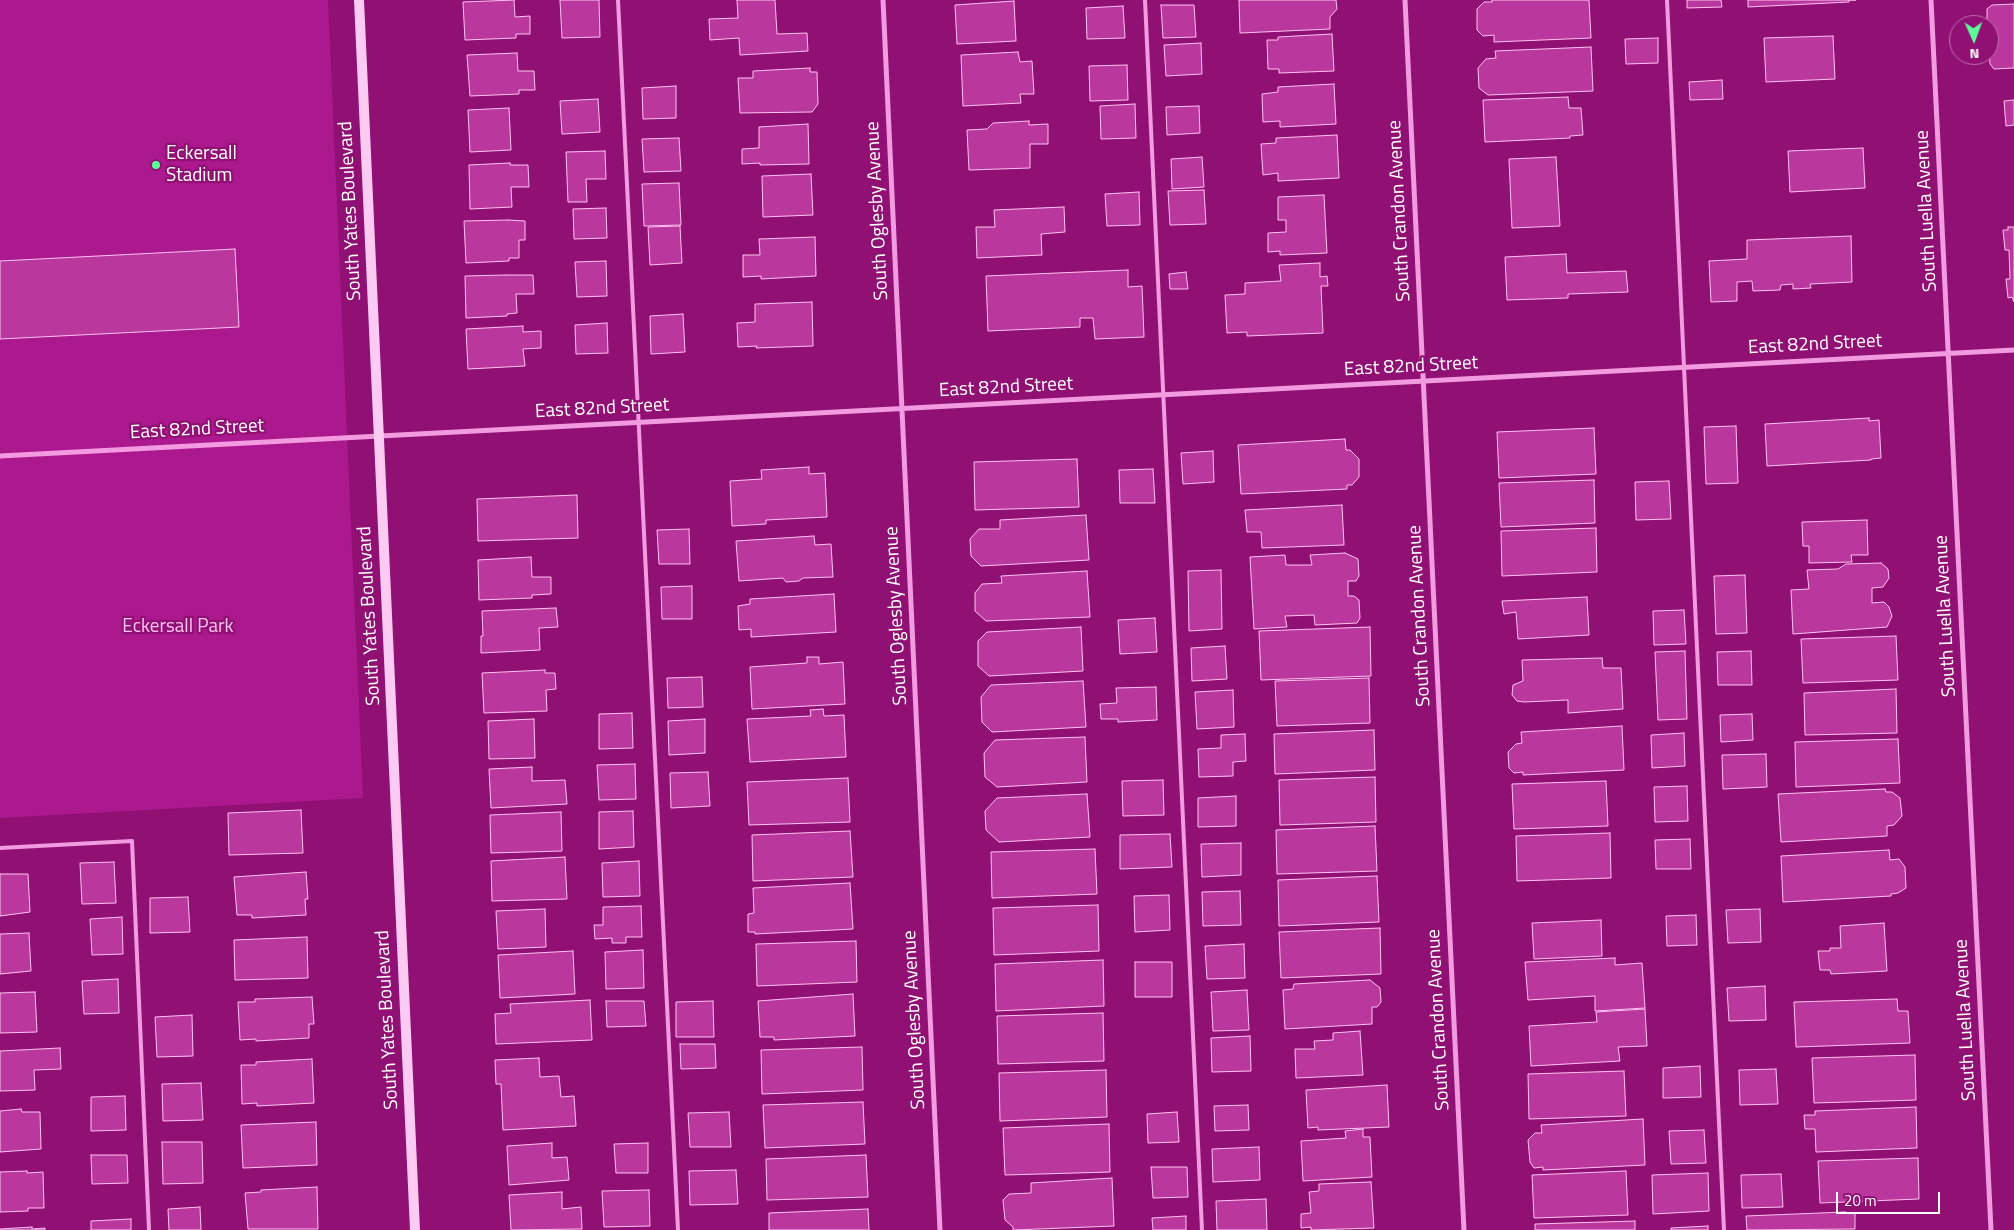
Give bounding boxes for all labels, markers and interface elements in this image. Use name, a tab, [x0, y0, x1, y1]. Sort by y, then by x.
north arrow	[1949, 15, 1999, 65]
text: N	[1969, 44, 1980, 65]
street label: South Crandon Avenue	[1384, 120, 1416, 302]
street label: South Yates Boulevard	[335, 121, 367, 301]
street label: South Oglesby Avenue	[862, 121, 894, 301]
street label: South Luella Avenue	[1911, 129, 1943, 293]
place label: Eckersall Stadium	[166, 143, 237, 187]
marker: Eckersall Stadium	[150, 159, 162, 171]
street label: East 82nd Street	[1747, 330, 1883, 360]
street label: East 82nd Street	[1343, 352, 1479, 382]
street label: East 82nd Street	[938, 373, 1074, 403]
street label: East 82nd Street	[534, 394, 670, 424]
street label: East 82nd Street	[129, 415, 265, 445]
street label: South Crandon Avenue	[1404, 525, 1436, 707]
street label: South Yates Boulevard	[354, 526, 386, 706]
street label: South Oglesby Avenue	[881, 526, 913, 706]
street label: South Luella Avenue	[1930, 534, 1962, 698]
park label: Eckersall Park	[122, 616, 234, 638]
street label: South Crandon Avenue	[1423, 929, 1455, 1111]
street label: South Yates Boulevard	[372, 930, 404, 1110]
street label: South Oglesby Avenue	[899, 930, 931, 1110]
street label: South Luella Avenue	[1950, 938, 1982, 1102]
scale bar	[1839, 1182, 1943, 1214]
text: 20 m	[1844, 1189, 1877, 1212]

